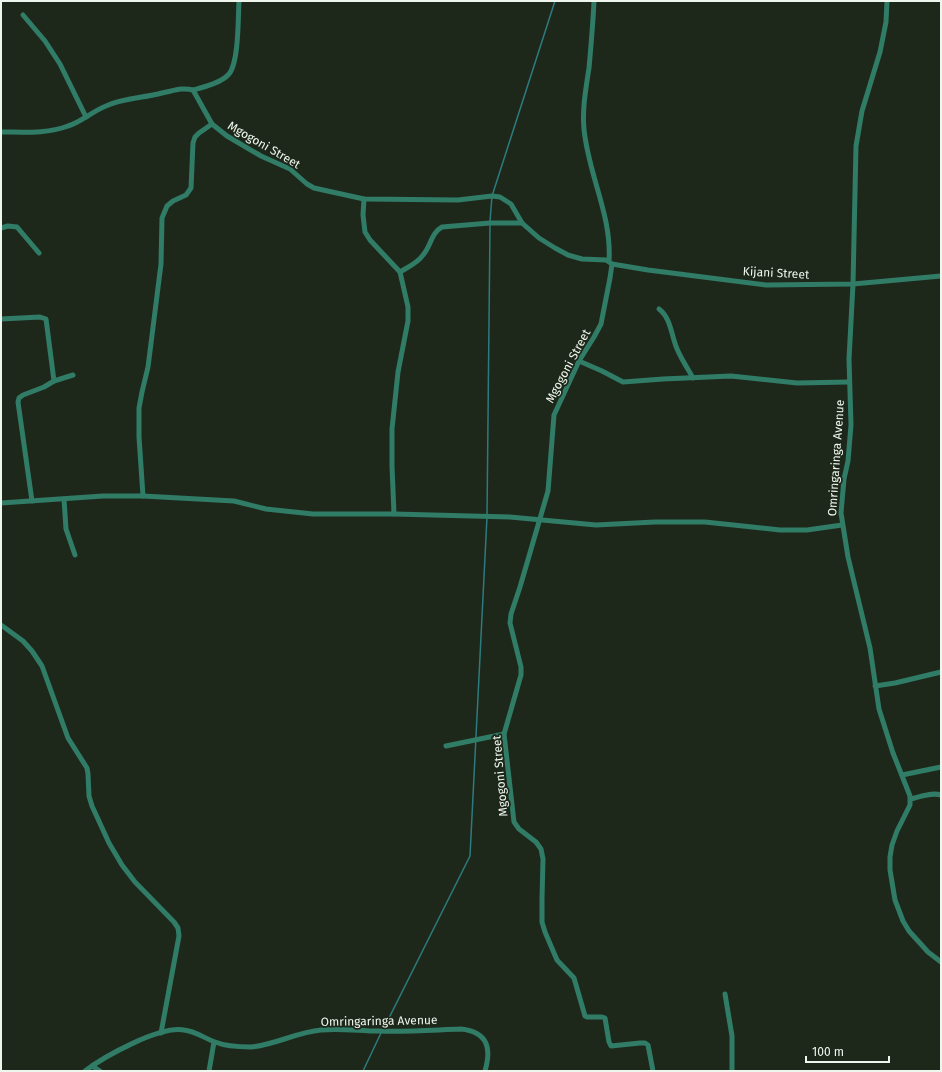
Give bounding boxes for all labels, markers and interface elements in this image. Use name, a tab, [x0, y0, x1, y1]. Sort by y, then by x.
street label: Mgogoni Street	[225, 119, 303, 172]
street label: Kijani Street	[742, 264, 810, 282]
street label: Mgogoni Street	[543, 326, 594, 405]
street label: Omringaringa Avenue	[825, 399, 847, 517]
street label: Mgogoni Street	[489, 734, 511, 817]
street label: Omringaringa Avenue	[320, 1013, 438, 1029]
scale bar	[806, 1038, 889, 1064]
text: 100 m	[812, 1045, 844, 1059]

